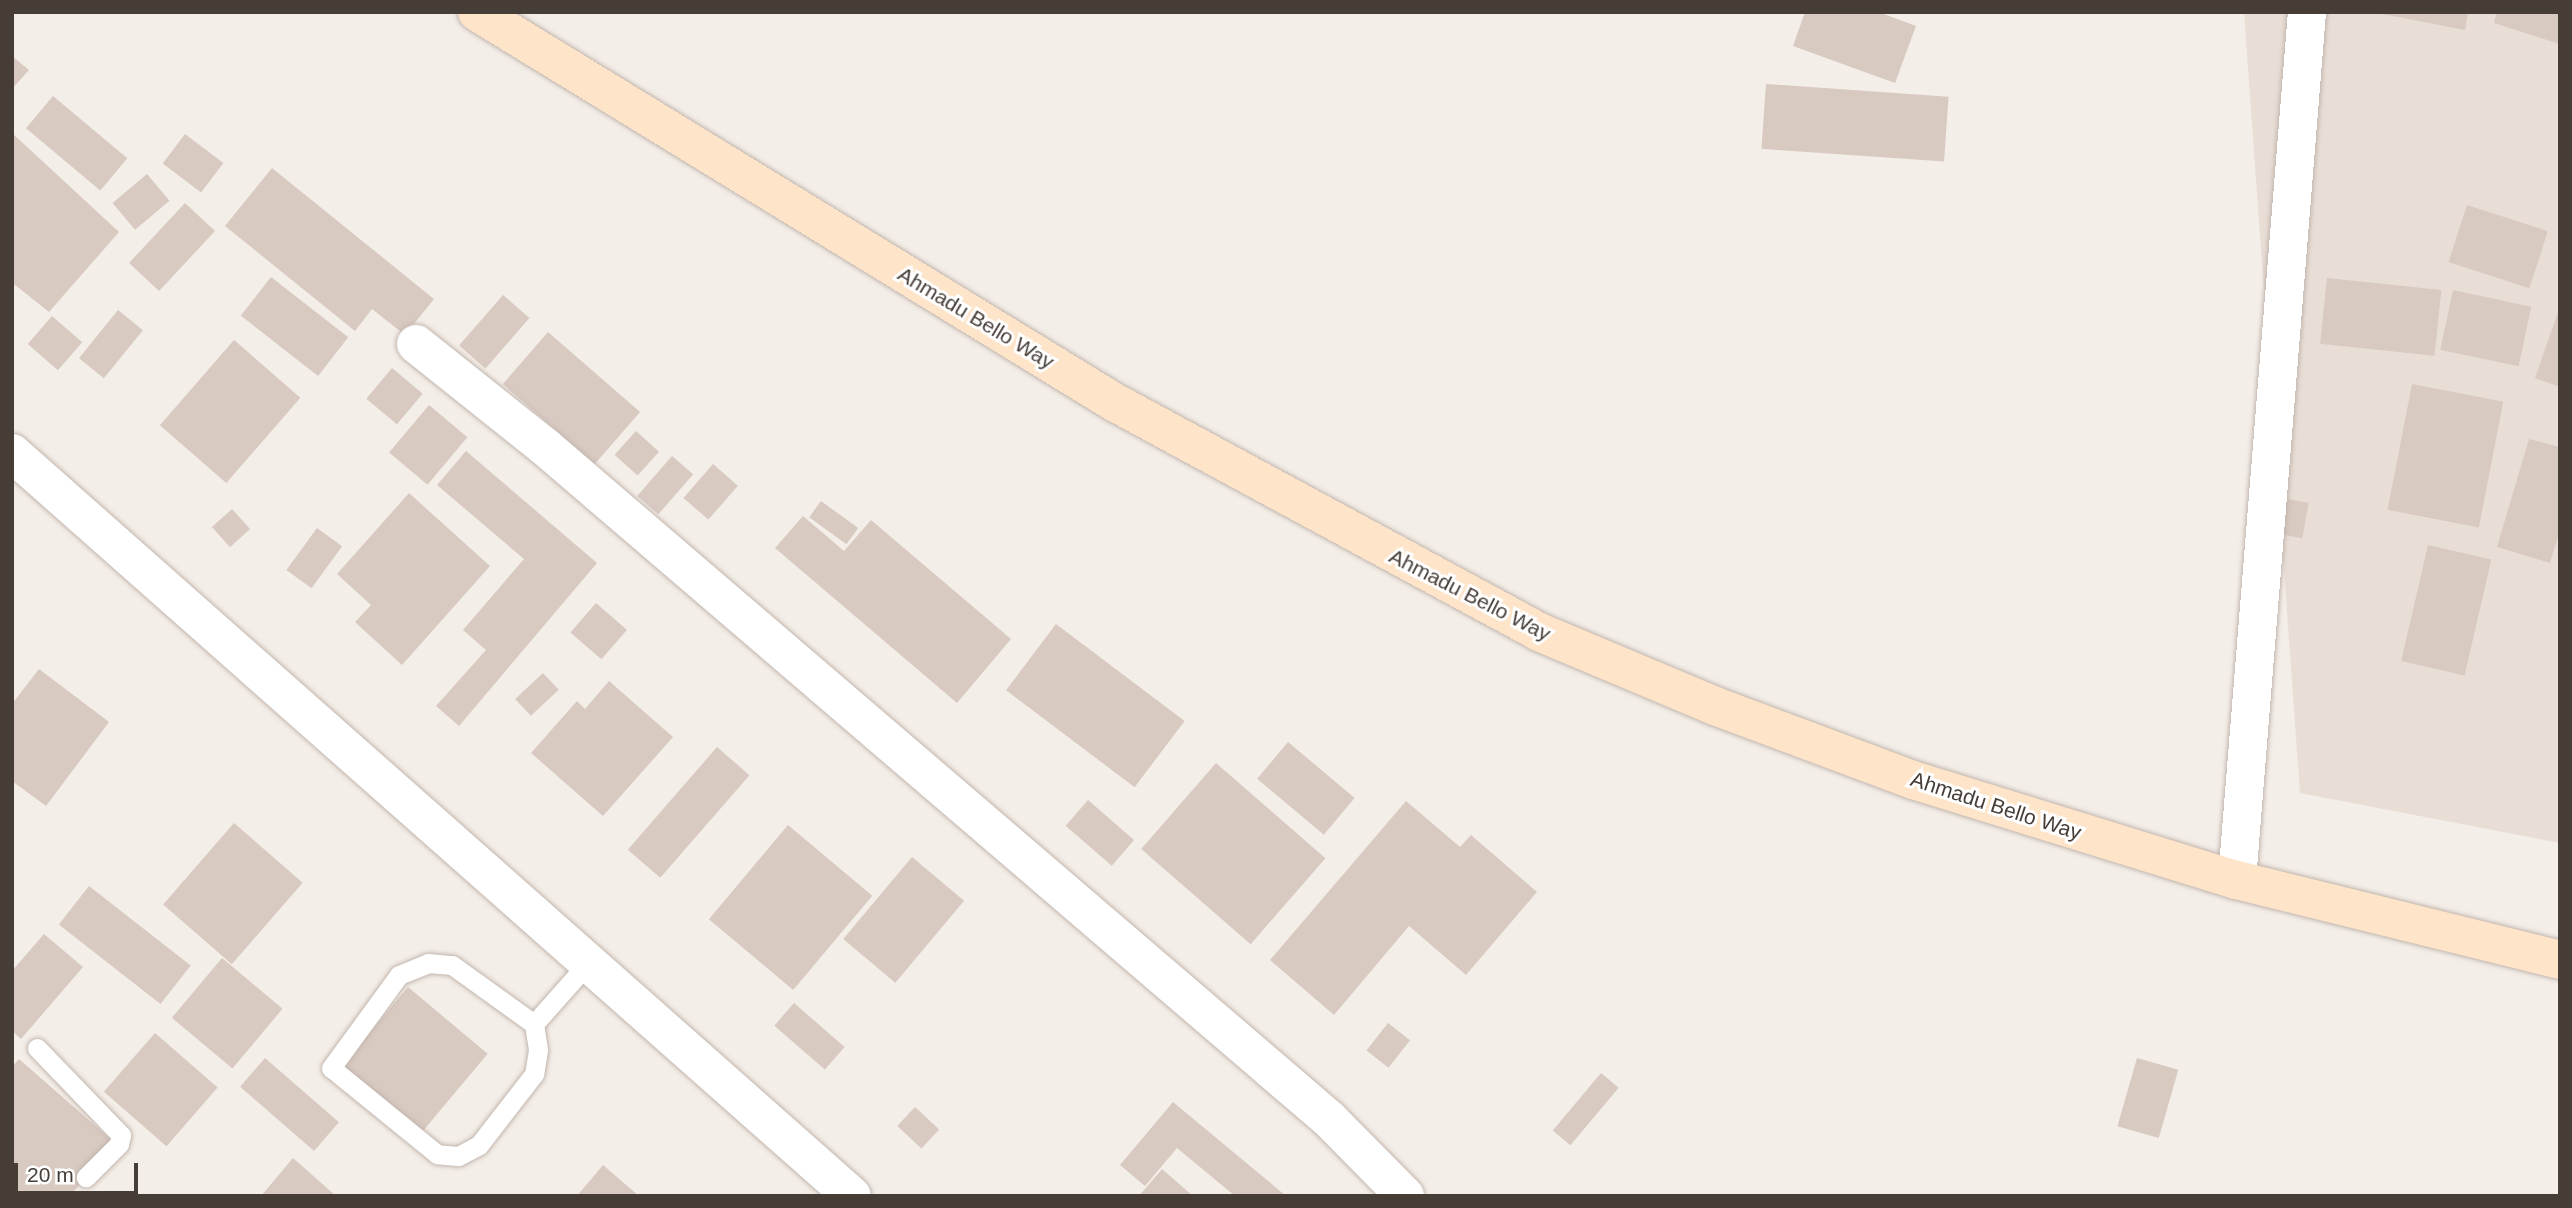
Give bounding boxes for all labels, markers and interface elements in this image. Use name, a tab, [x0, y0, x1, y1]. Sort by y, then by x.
street label: Ahmadu Bello Way	[893, 261, 1059, 375]
street label: Ahmadu Bello Way	[1385, 543, 1555, 647]
street label: Ahmadu Bello Way	[1908, 767, 2084, 845]
scale bar	[18, 1148, 142, 1192]
text: 20 m	[27, 1163, 74, 1186]

